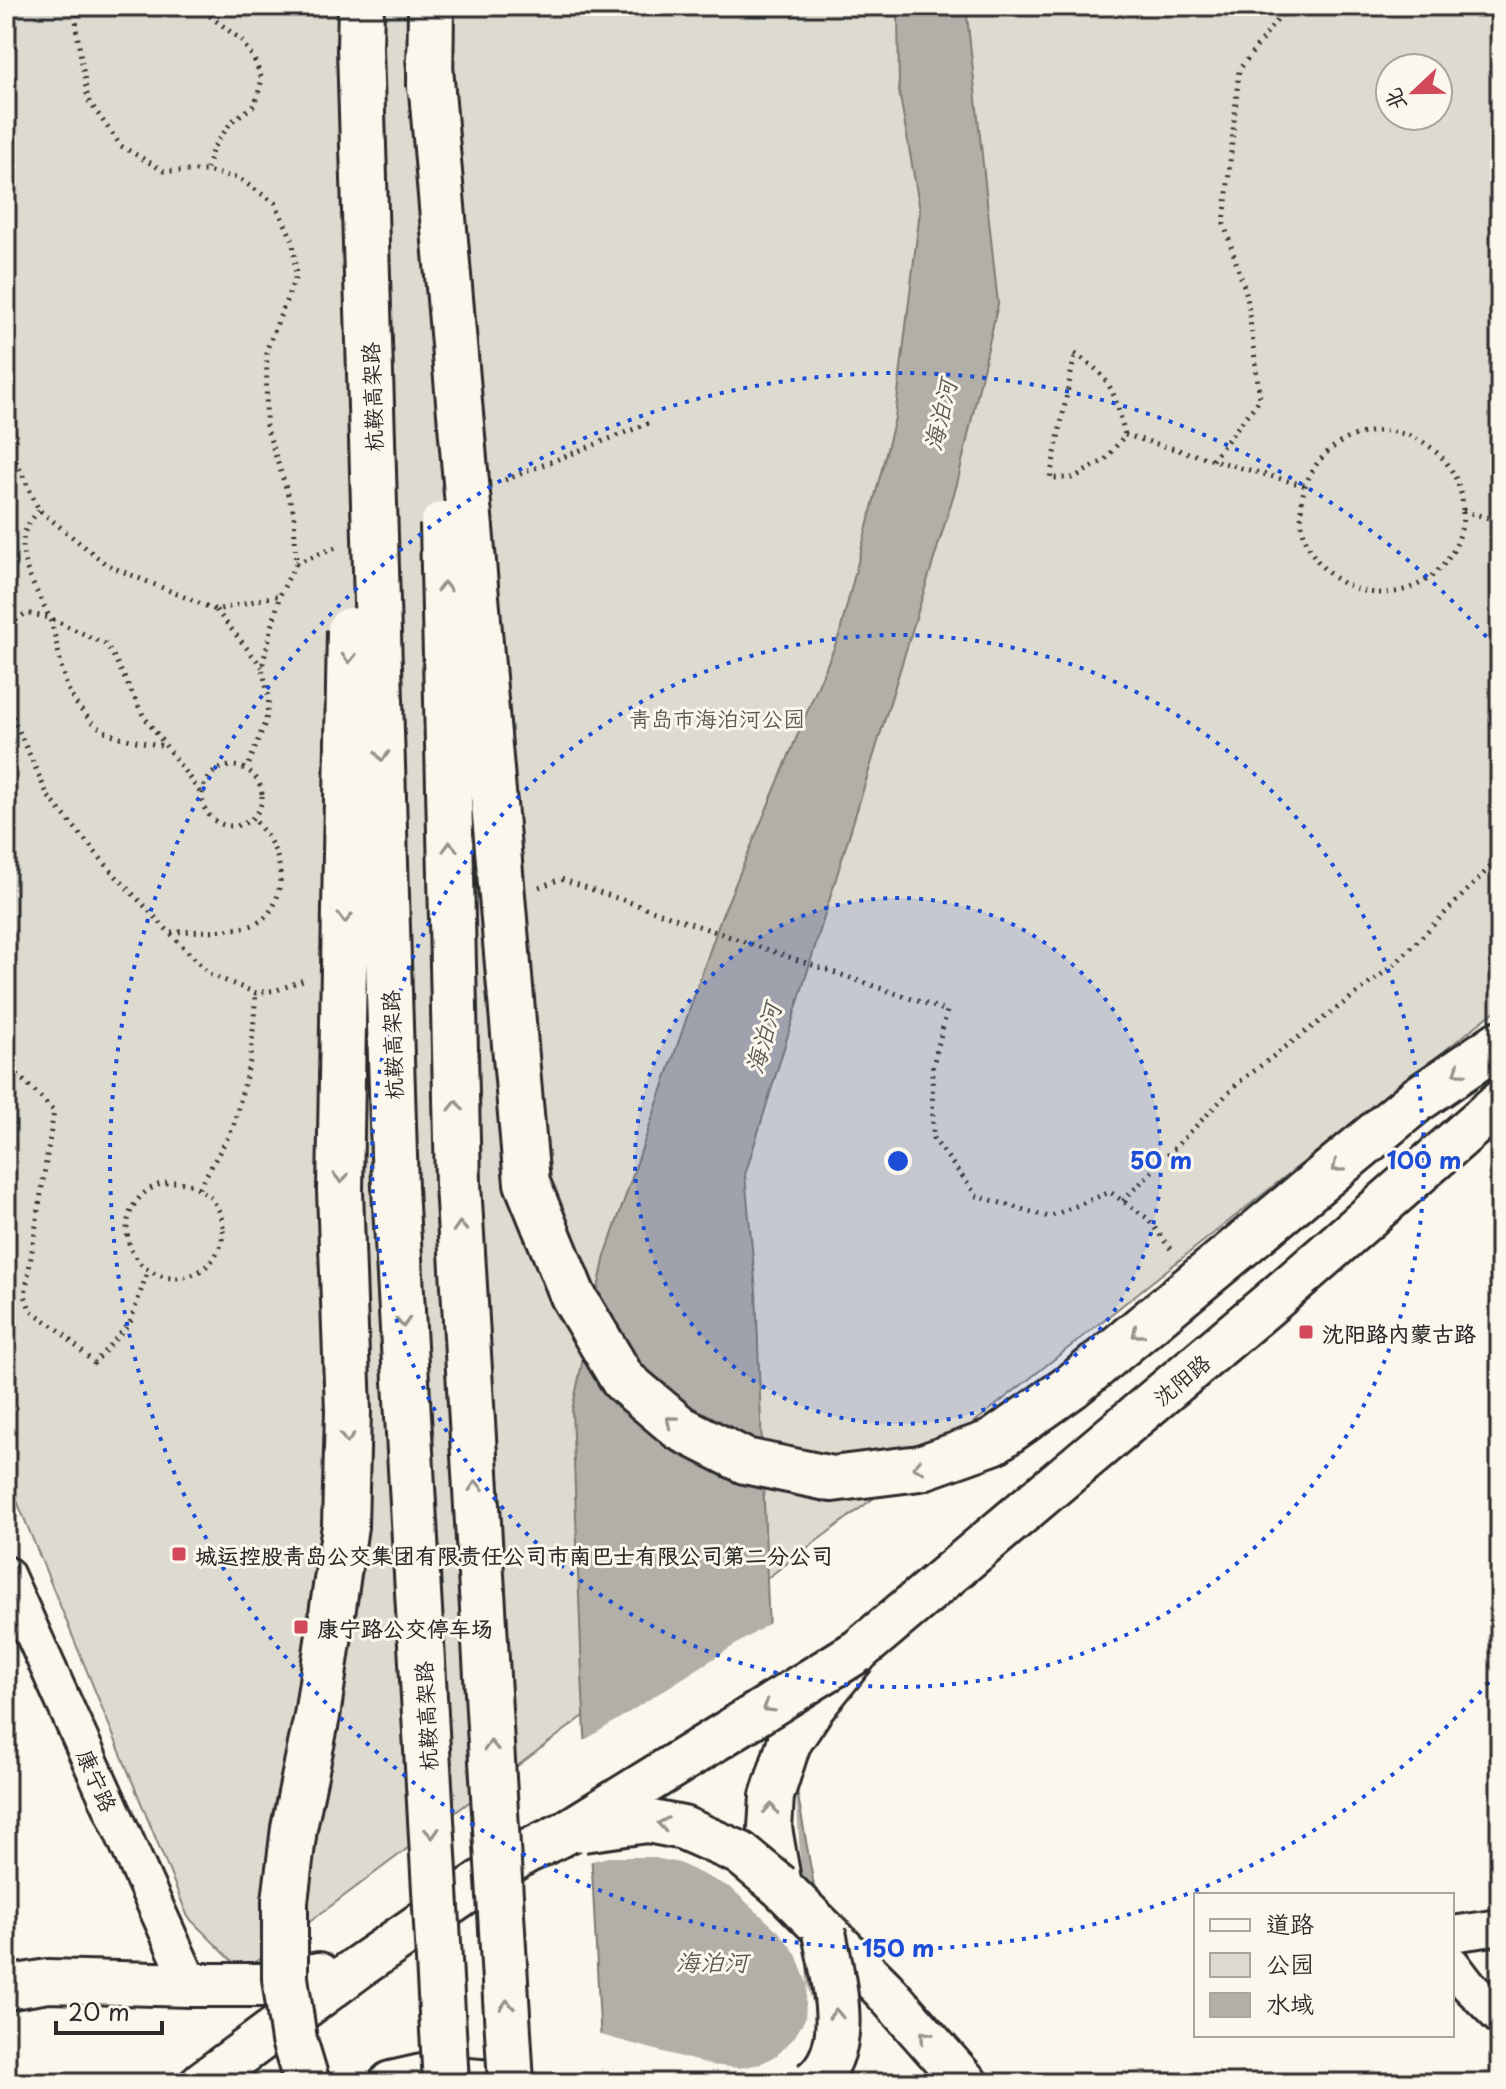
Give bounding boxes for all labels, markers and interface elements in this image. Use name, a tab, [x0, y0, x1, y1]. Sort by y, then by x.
north arrow	[1374, 52, 1454, 132]
text: 北	[1375, 84, 1413, 116]
street label: 杭鞍高架路	[353, 341, 389, 453]
water label: 海泊河	[913, 372, 966, 454]
one-way arrow	[435, 580, 453, 593]
one-way arrow	[341, 652, 358, 665]
park label: 青岛市海泊河公园	[629, 701, 805, 734]
one-way arrow	[373, 750, 390, 763]
one-way arrow	[441, 840, 459, 853]
one-way arrow	[336, 912, 354, 925]
street label: 杭鞍高架路	[373, 989, 409, 1101]
water label: 海泊河	[735, 995, 790, 1078]
one-way arrow	[1453, 1061, 1467, 1076]
one-way arrow	[447, 1099, 465, 1112]
text: 50 m	[1130, 1141, 1192, 1177]
text: 100 m	[1387, 1141, 1461, 1177]
centre of rings	[884, 1147, 912, 1175]
one-way arrow	[1332, 1157, 1346, 1172]
one-way arrow	[332, 1172, 349, 1185]
one-way arrow	[452, 1220, 469, 1233]
one-way arrow	[394, 1316, 411, 1329]
place label: 沈阳路内蒙古路	[1322, 1316, 1476, 1349]
one-way arrow	[1132, 1323, 1146, 1338]
marker: 沈阳路内蒙古路	[1297, 1323, 1315, 1341]
street label: 沈阳路	[1145, 1345, 1217, 1413]
one-way arrow	[666, 1416, 681, 1430]
one-way arrow	[339, 1432, 356, 1445]
one-way arrow	[912, 1458, 925, 1475]
one-way arrow	[468, 1479, 485, 1492]
place label: 城运控股青岛公交集团有限责任公司市南巴士有限公司第二分公司	[195, 1538, 833, 1571]
marker: 城运控股青岛公交集团有限责任公司市南巴士有限公司第二分公司	[170, 1545, 188, 1563]
place label: 康宁路公交停车场	[317, 1611, 493, 1644]
marker: 康宁路公交停车场	[292, 1618, 310, 1636]
street label: 杭鞍高架路	[406, 1660, 444, 1772]
one-way arrow	[762, 1698, 777, 1713]
one-way arrow	[483, 1739, 500, 1752]
street label: 康宁路	[70, 1743, 126, 1817]
one-way arrow	[762, 1802, 779, 1815]
one-way arrow	[657, 1816, 670, 1833]
one-way arrow	[423, 1827, 440, 1840]
legend	[1194, 1893, 1454, 2037]
text: 道路	[1266, 1905, 1314, 1941]
text: 150 m	[862, 1929, 934, 1965]
water label: 海泊河	[676, 1943, 752, 1979]
text: 公园	[1266, 1945, 1314, 1981]
scale bar	[56, 1985, 162, 2035]
text: 水域	[1266, 1985, 1314, 2021]
text: 20 m	[68, 1993, 130, 2029]
one-way arrow	[498, 1998, 515, 2011]
one-way arrow	[828, 2007, 845, 2020]
one-way arrow	[920, 2031, 935, 2046]

